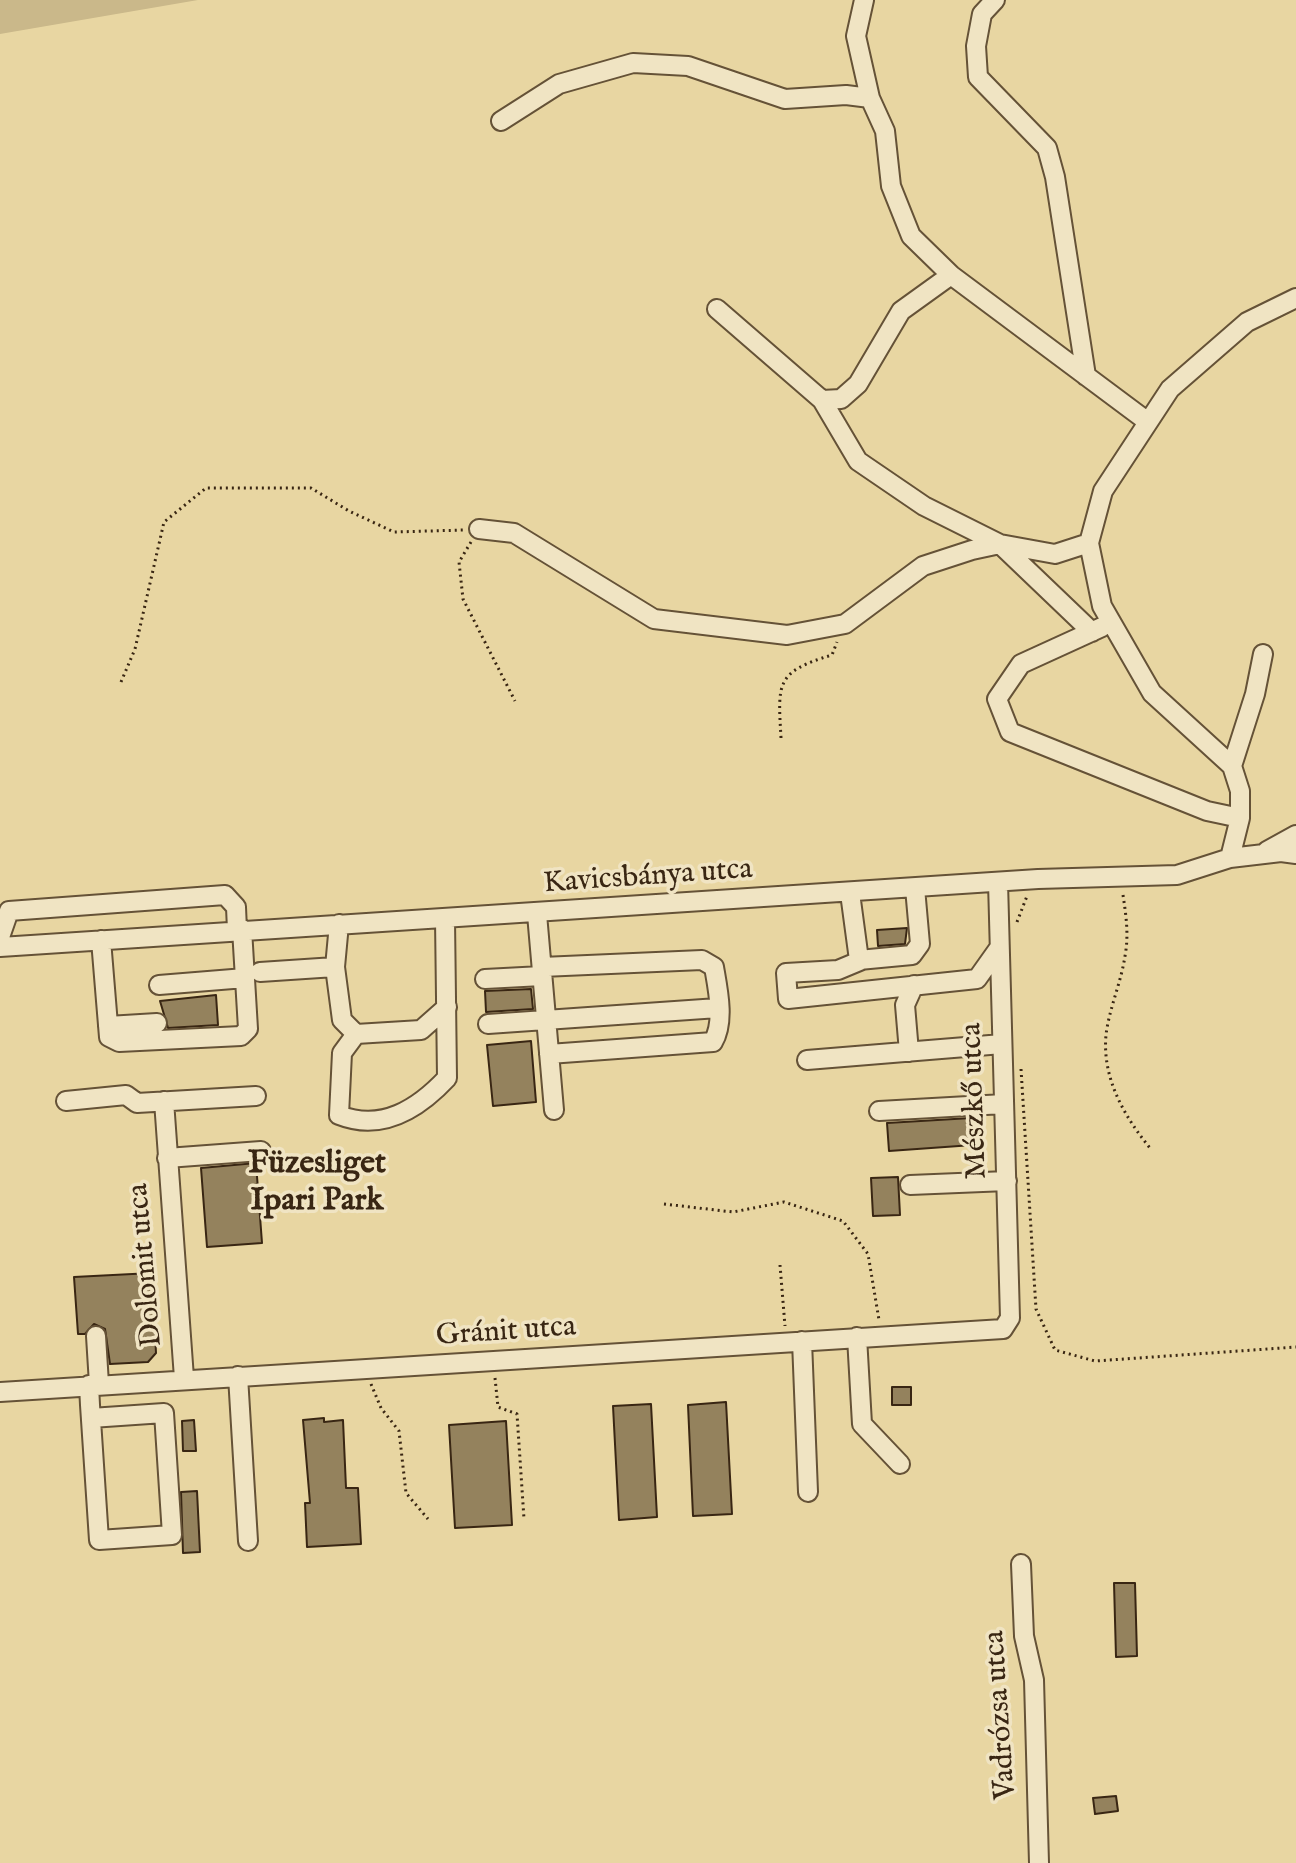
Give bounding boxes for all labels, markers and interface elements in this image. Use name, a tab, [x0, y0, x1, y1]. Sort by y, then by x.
street label: Kavicsbánya utca	[542, 853, 754, 903]
street label: Mészkő utca	[955, 1022, 997, 1180]
district label: Füzesliget Ipari Park	[248, 1146, 386, 1221]
street label: Dolomit utca	[122, 1182, 172, 1348]
street label: Gránit utca	[435, 1310, 577, 1356]
street label: Vadrózsa utca	[978, 1629, 1026, 1801]

